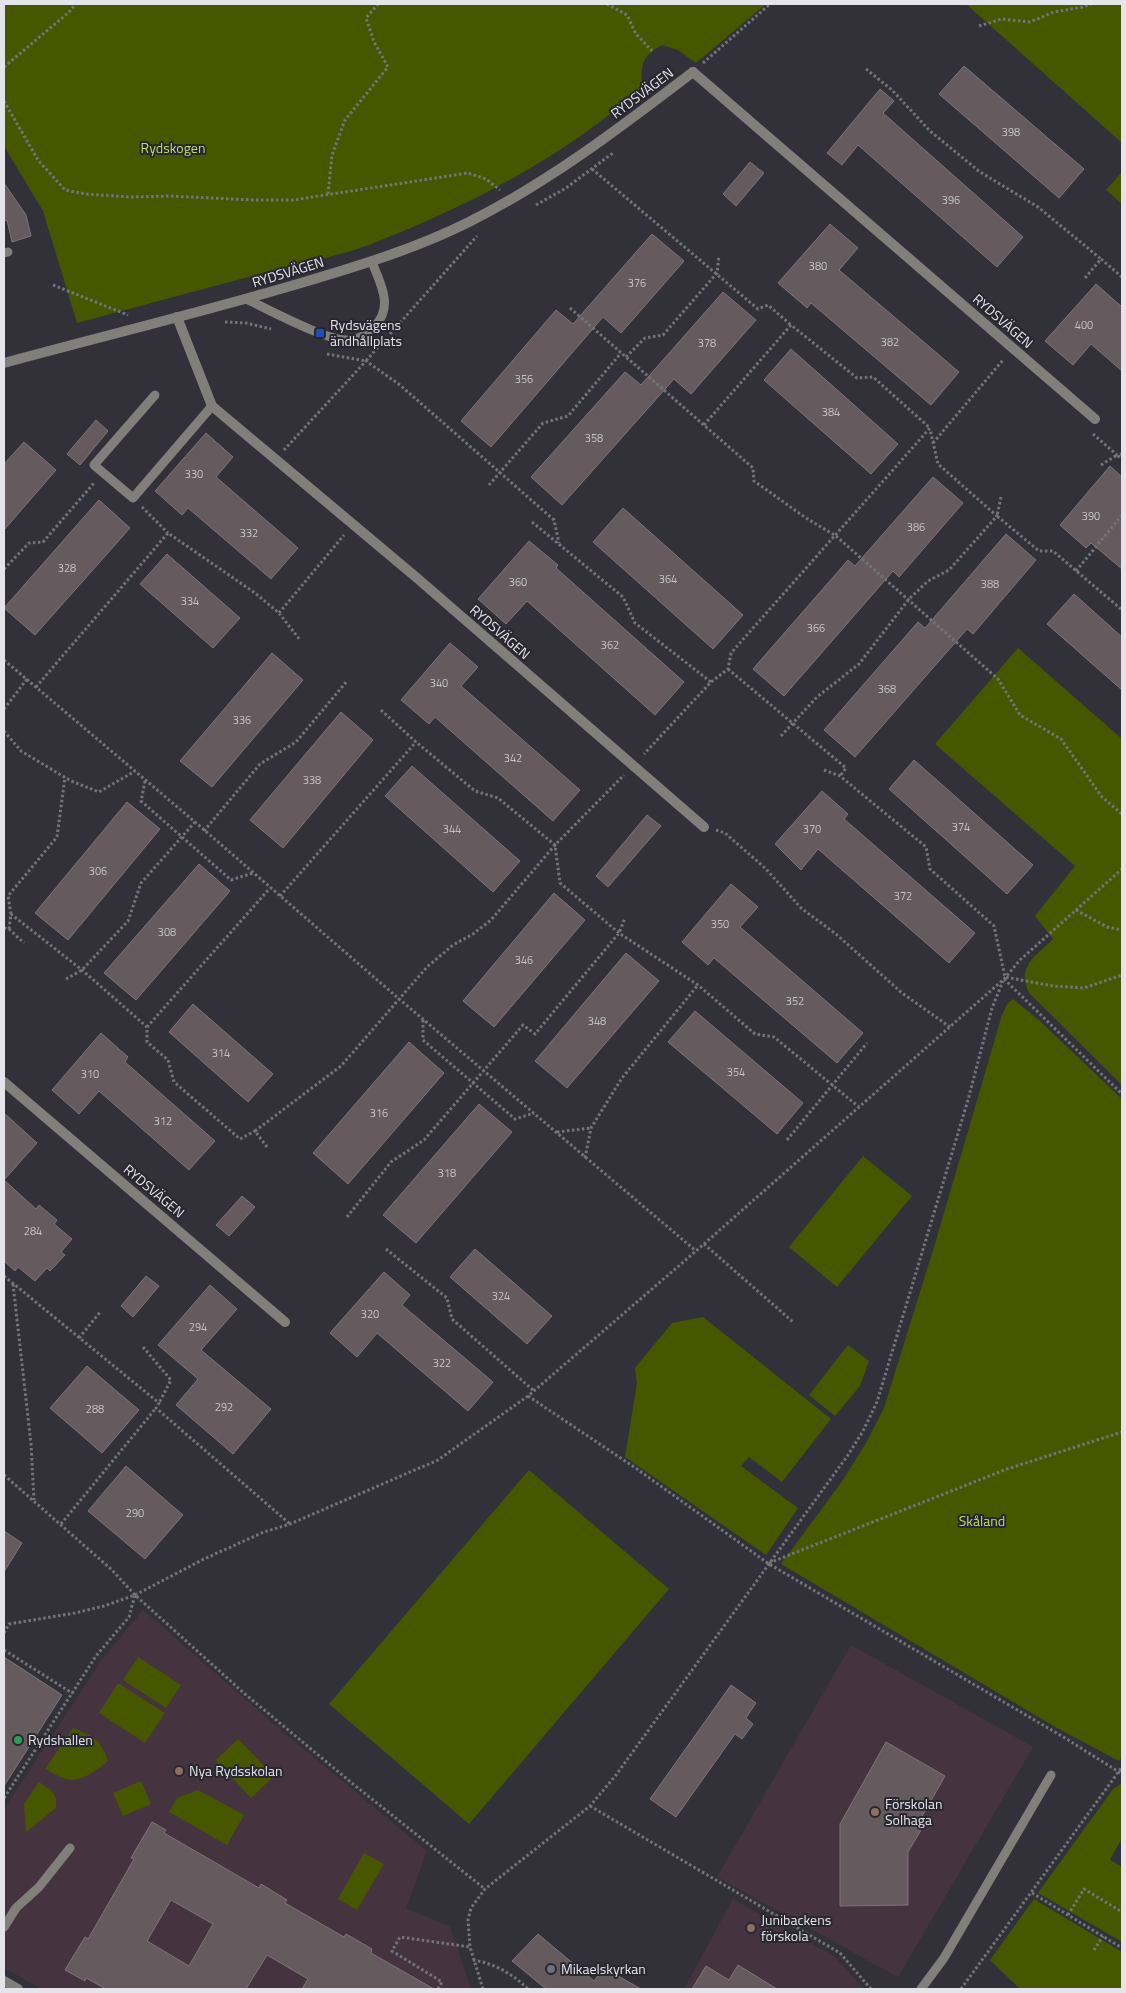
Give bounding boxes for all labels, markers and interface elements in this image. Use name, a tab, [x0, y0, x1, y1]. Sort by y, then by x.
street label: RYDSVÄGEN	[606, 62, 678, 123]
house number: 398	[1002, 124, 1020, 140]
park label: Rydskogen	[141, 137, 205, 158]
house number: 396	[942, 192, 960, 208]
street label: RYDSVÄGEN	[249, 251, 326, 292]
house number: 380	[809, 258, 827, 274]
house number: 376	[628, 275, 646, 291]
street label: RYDSVÄGEN	[968, 288, 1038, 353]
place label: Rydsvägens ändhållplats	[330, 314, 402, 351]
house number: 400	[1075, 317, 1093, 333]
marker: Rydsvägens ändhållplats	[314, 327, 326, 339]
house number: 382	[881, 334, 899, 350]
house number: 378	[698, 335, 716, 351]
house number: 356	[515, 371, 533, 387]
house number: 384	[822, 404, 840, 420]
house number: 358	[585, 430, 603, 446]
house number: 330	[185, 466, 203, 482]
house number: 390	[1082, 508, 1100, 524]
house number: 386	[907, 519, 925, 535]
house number: 332	[240, 525, 258, 541]
house number: 328	[58, 560, 76, 576]
house number: 364	[659, 571, 677, 587]
house number: 360	[509, 574, 527, 590]
house number: 388	[981, 576, 999, 592]
house number: 334	[181, 593, 199, 609]
street label: RYDSVÄGEN	[465, 599, 535, 664]
house number: 366	[807, 620, 825, 636]
house number: 362	[601, 637, 619, 653]
house number: 340	[430, 675, 448, 691]
house number: 368	[878, 681, 896, 697]
house number: 336	[233, 712, 251, 728]
house number: 342	[504, 750, 522, 766]
house number: 338	[303, 772, 321, 788]
house number: 374	[952, 819, 970, 835]
house number: 344	[443, 821, 461, 837]
house number: 370	[803, 821, 821, 837]
house number: 306	[89, 863, 107, 879]
house number: 372	[894, 888, 912, 904]
house number: 350	[711, 916, 729, 932]
house number: 308	[158, 924, 176, 940]
house number: 346	[515, 952, 533, 968]
house number: 352	[786, 993, 804, 1009]
house number: 348	[588, 1013, 606, 1029]
house number: 314	[212, 1045, 230, 1061]
house number: 354	[727, 1064, 745, 1080]
house number: 310	[81, 1066, 99, 1082]
house number: 316	[370, 1105, 388, 1121]
house number: 312	[154, 1113, 172, 1129]
street label: RYDSVÄGEN	[119, 1159, 189, 1222]
house number: 318	[438, 1165, 456, 1181]
house number: 284	[24, 1223, 42, 1239]
house number: 324	[492, 1288, 510, 1304]
house number: 320	[361, 1306, 379, 1322]
house number: 294	[189, 1319, 207, 1335]
house number: 322	[433, 1355, 451, 1371]
house number: 292	[215, 1399, 233, 1415]
house number: 288	[86, 1401, 104, 1417]
house number: 290	[126, 1505, 144, 1521]
park label: Skåland	[959, 1510, 1005, 1531]
place label: Rydshallen	[28, 1729, 93, 1750]
marker: Rydshallen	[12, 1734, 24, 1746]
place label: Nya Rydsskolan	[189, 1760, 283, 1781]
marker: Nya Rydsskolan	[173, 1765, 185, 1777]
place label: Förskolan Solhaga	[885, 1793, 943, 1830]
marker: Förskolan Solhaga	[869, 1806, 881, 1818]
place label: Junibackens förskola	[761, 1909, 831, 1946]
marker: Junibackens förskola	[745, 1922, 757, 1934]
place label: Mikaelskyrkan	[561, 1958, 646, 1979]
marker: Mikaelskyrkan	[545, 1963, 557, 1975]

